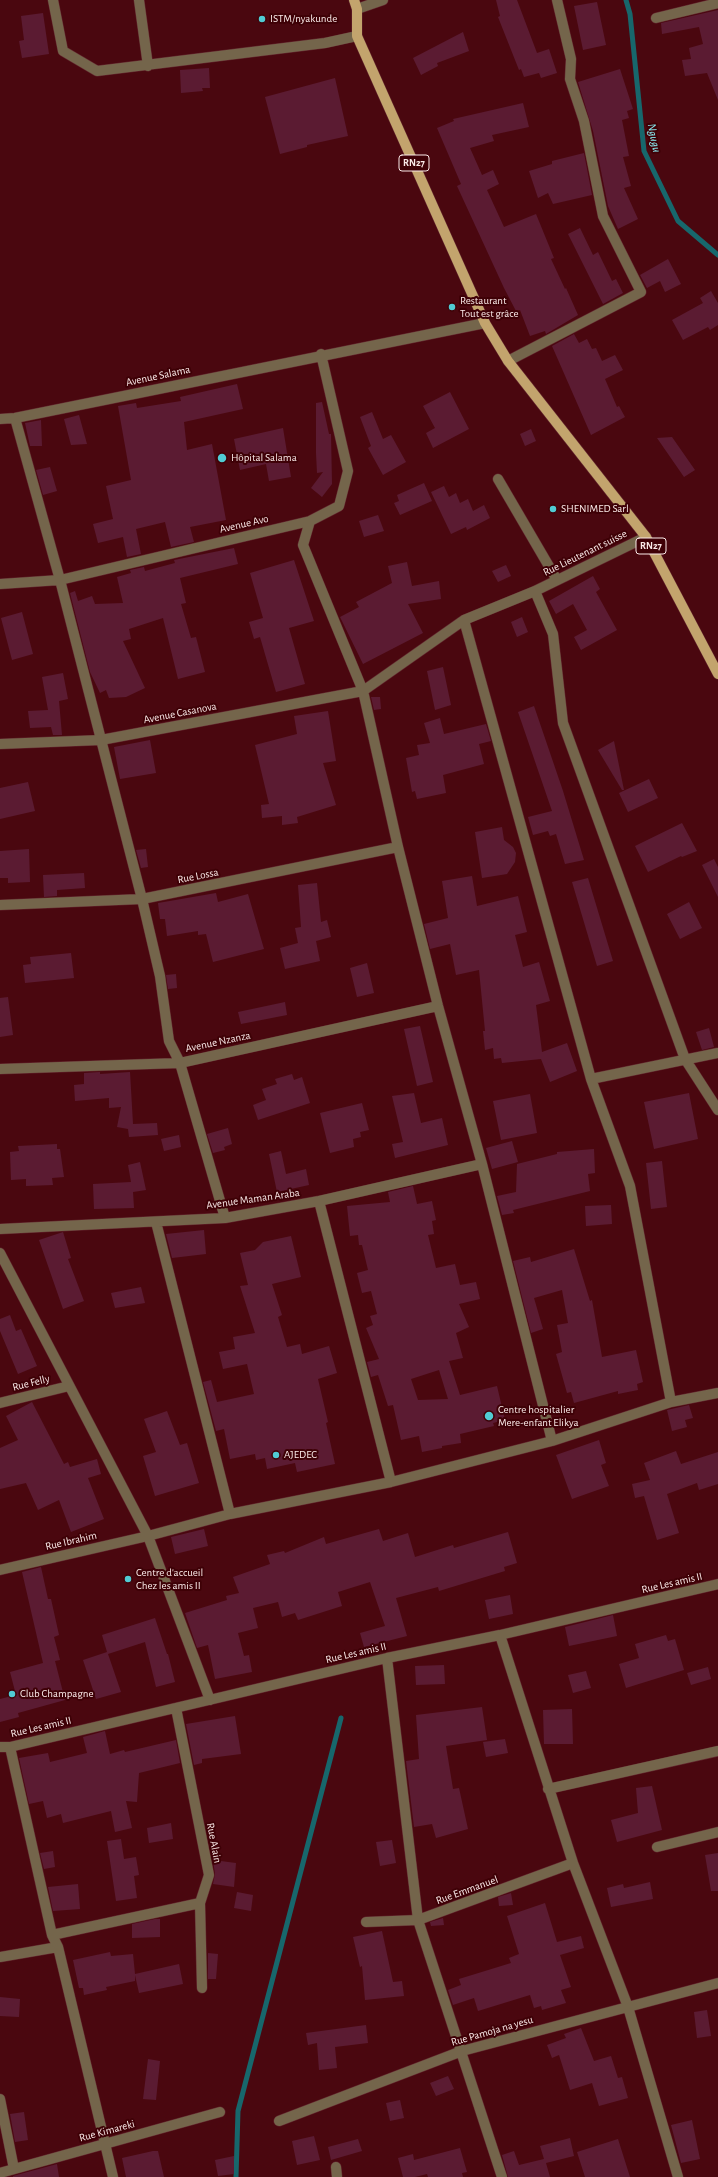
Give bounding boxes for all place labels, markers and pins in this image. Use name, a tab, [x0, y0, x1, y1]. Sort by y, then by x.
place label: ISTM/nyakunde	[270, 12, 337, 26]
marker: ISTM/nyakunde	[257, 14, 267, 24]
place label: Restaurant Tout est grâce	[460, 294, 519, 320]
marker: Restaurant Tout est grâce	[447, 302, 457, 312]
place label: Hôpital Salama	[231, 451, 297, 465]
marker: Hôpital Salama	[216, 452, 228, 464]
place label: SHENIMED Sarl	[561, 502, 629, 516]
marker: SHENIMED Sarl	[548, 504, 558, 514]
place label: Centre hospitalier Mere-enfant Elikya	[498, 1403, 579, 1429]
marker: Centre hospitalier Mere-enfant Elikya	[483, 1410, 495, 1422]
place label: AJEDEC	[284, 1448, 317, 1462]
marker: AJEDEC	[271, 1450, 281, 1460]
place label: Centre d'accueil Chez les amis II	[136, 1566, 203, 1592]
marker: Centre d'accueil Chez les amis II	[123, 1574, 133, 1584]
place label: Club Champagne	[20, 1687, 94, 1701]
marker: Club Champagne	[7, 1689, 17, 1699]

